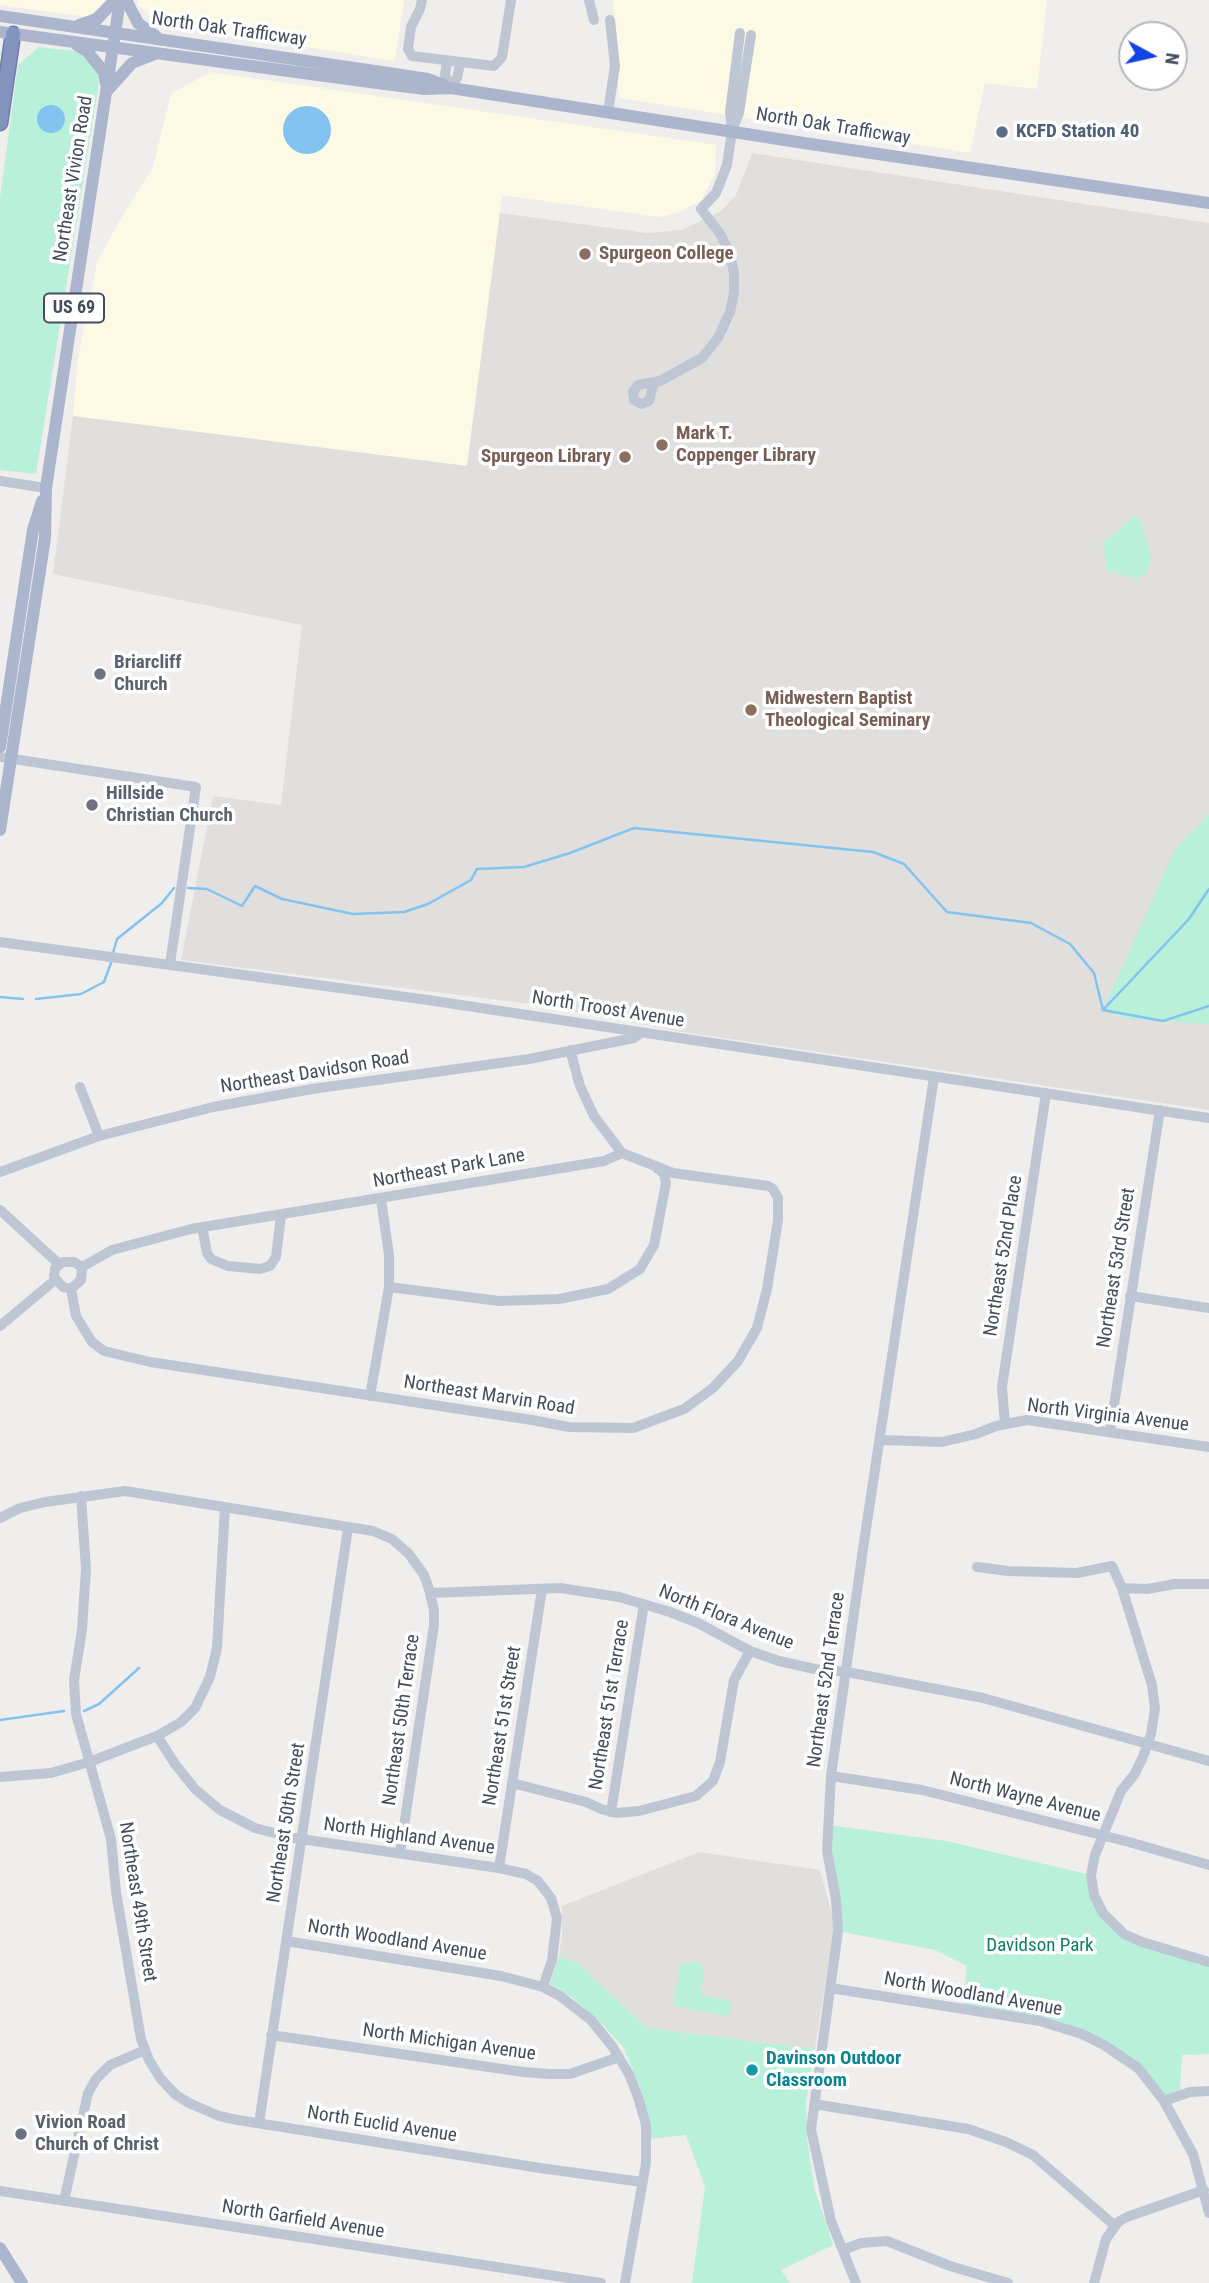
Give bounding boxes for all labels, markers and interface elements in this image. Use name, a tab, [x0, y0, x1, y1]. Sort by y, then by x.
street label: North Oak Trafficway	[150, 8, 308, 52]
north arrow	[1118, 21, 1188, 91]
text: N	[1160, 51, 1185, 66]
street label: Northeast Vivion Road	[50, 94, 98, 264]
street label: North Oak Trafficway	[754, 104, 912, 150]
place label: KCFD Station 40	[1016, 121, 1139, 143]
marker: KCFD Station 40	[994, 124, 1010, 140]
place label: Spurgeon College	[599, 243, 734, 265]
marker: Spurgeon College	[577, 246, 593, 262]
road number: US 69	[44, 294, 104, 322]
place label: Mark T. Coppenger Library	[676, 423, 816, 467]
marker: Mark T. Coppenger Library	[654, 437, 670, 453]
place label: Spurgeon Library	[481, 446, 611, 468]
marker: Spurgeon Library	[617, 449, 633, 465]
place label: Briarcliff Church	[114, 652, 182, 696]
marker: Briarcliff Church	[92, 666, 108, 682]
place label: Midwestern Baptist Theological Seminary	[765, 688, 930, 732]
marker: Midwestern Baptist Theological Seminary	[743, 702, 759, 718]
place label: Hillside Christian Church	[106, 783, 233, 827]
marker: Hillside Christian Church	[84, 797, 100, 813]
street label: North Troost Avenue	[530, 987, 686, 1033]
street label: Northeast Davidson Road	[219, 1047, 411, 1099]
street label: Northeast Park Lane	[371, 1144, 527, 1194]
street label: Northeast 52nd Place	[980, 1174, 1028, 1338]
street label: Northeast 53rd Street	[1093, 1186, 1141, 1350]
street label: Northeast Marvin Road	[402, 1371, 576, 1421]
street label: North Virginia Avenue	[1026, 1395, 1190, 1437]
street label: North Flora Avenue	[655, 1581, 797, 1655]
street label: Northeast 52nd Terrace	[803, 1591, 851, 1769]
street label: Northeast 51st Terrace	[585, 1618, 635, 1792]
street label: Northeast 50th Terrace	[379, 1633, 425, 1807]
street label: Northeast 51st Street	[479, 1645, 527, 1807]
street label: Northeast 50th Street	[263, 1741, 311, 1905]
street label: North Wayne Avenue	[947, 1768, 1103, 1828]
street label: North Highland Avenue	[322, 1814, 496, 1860]
street label: Northeast 49th Street	[113, 1820, 161, 1984]
street label: North Woodland Avenue	[306, 1916, 488, 1966]
park label: Davidson Park	[986, 1935, 1094, 1957]
street label: North Woodland Avenue	[882, 1968, 1064, 2022]
street label: North Michigan Avenue	[361, 2020, 537, 2066]
place label: Davinson Outdoor Classroom	[766, 2048, 901, 2092]
marker: Davinson Outdoor Classroom	[744, 2062, 760, 2078]
street label: North Euclid Avenue	[306, 2102, 458, 2148]
place label: Vivion Road Church of Christ	[35, 2112, 159, 2156]
marker: Vivion Road Church of Christ	[13, 2126, 29, 2142]
street label: North Garfield Avenue	[220, 2196, 386, 2244]

